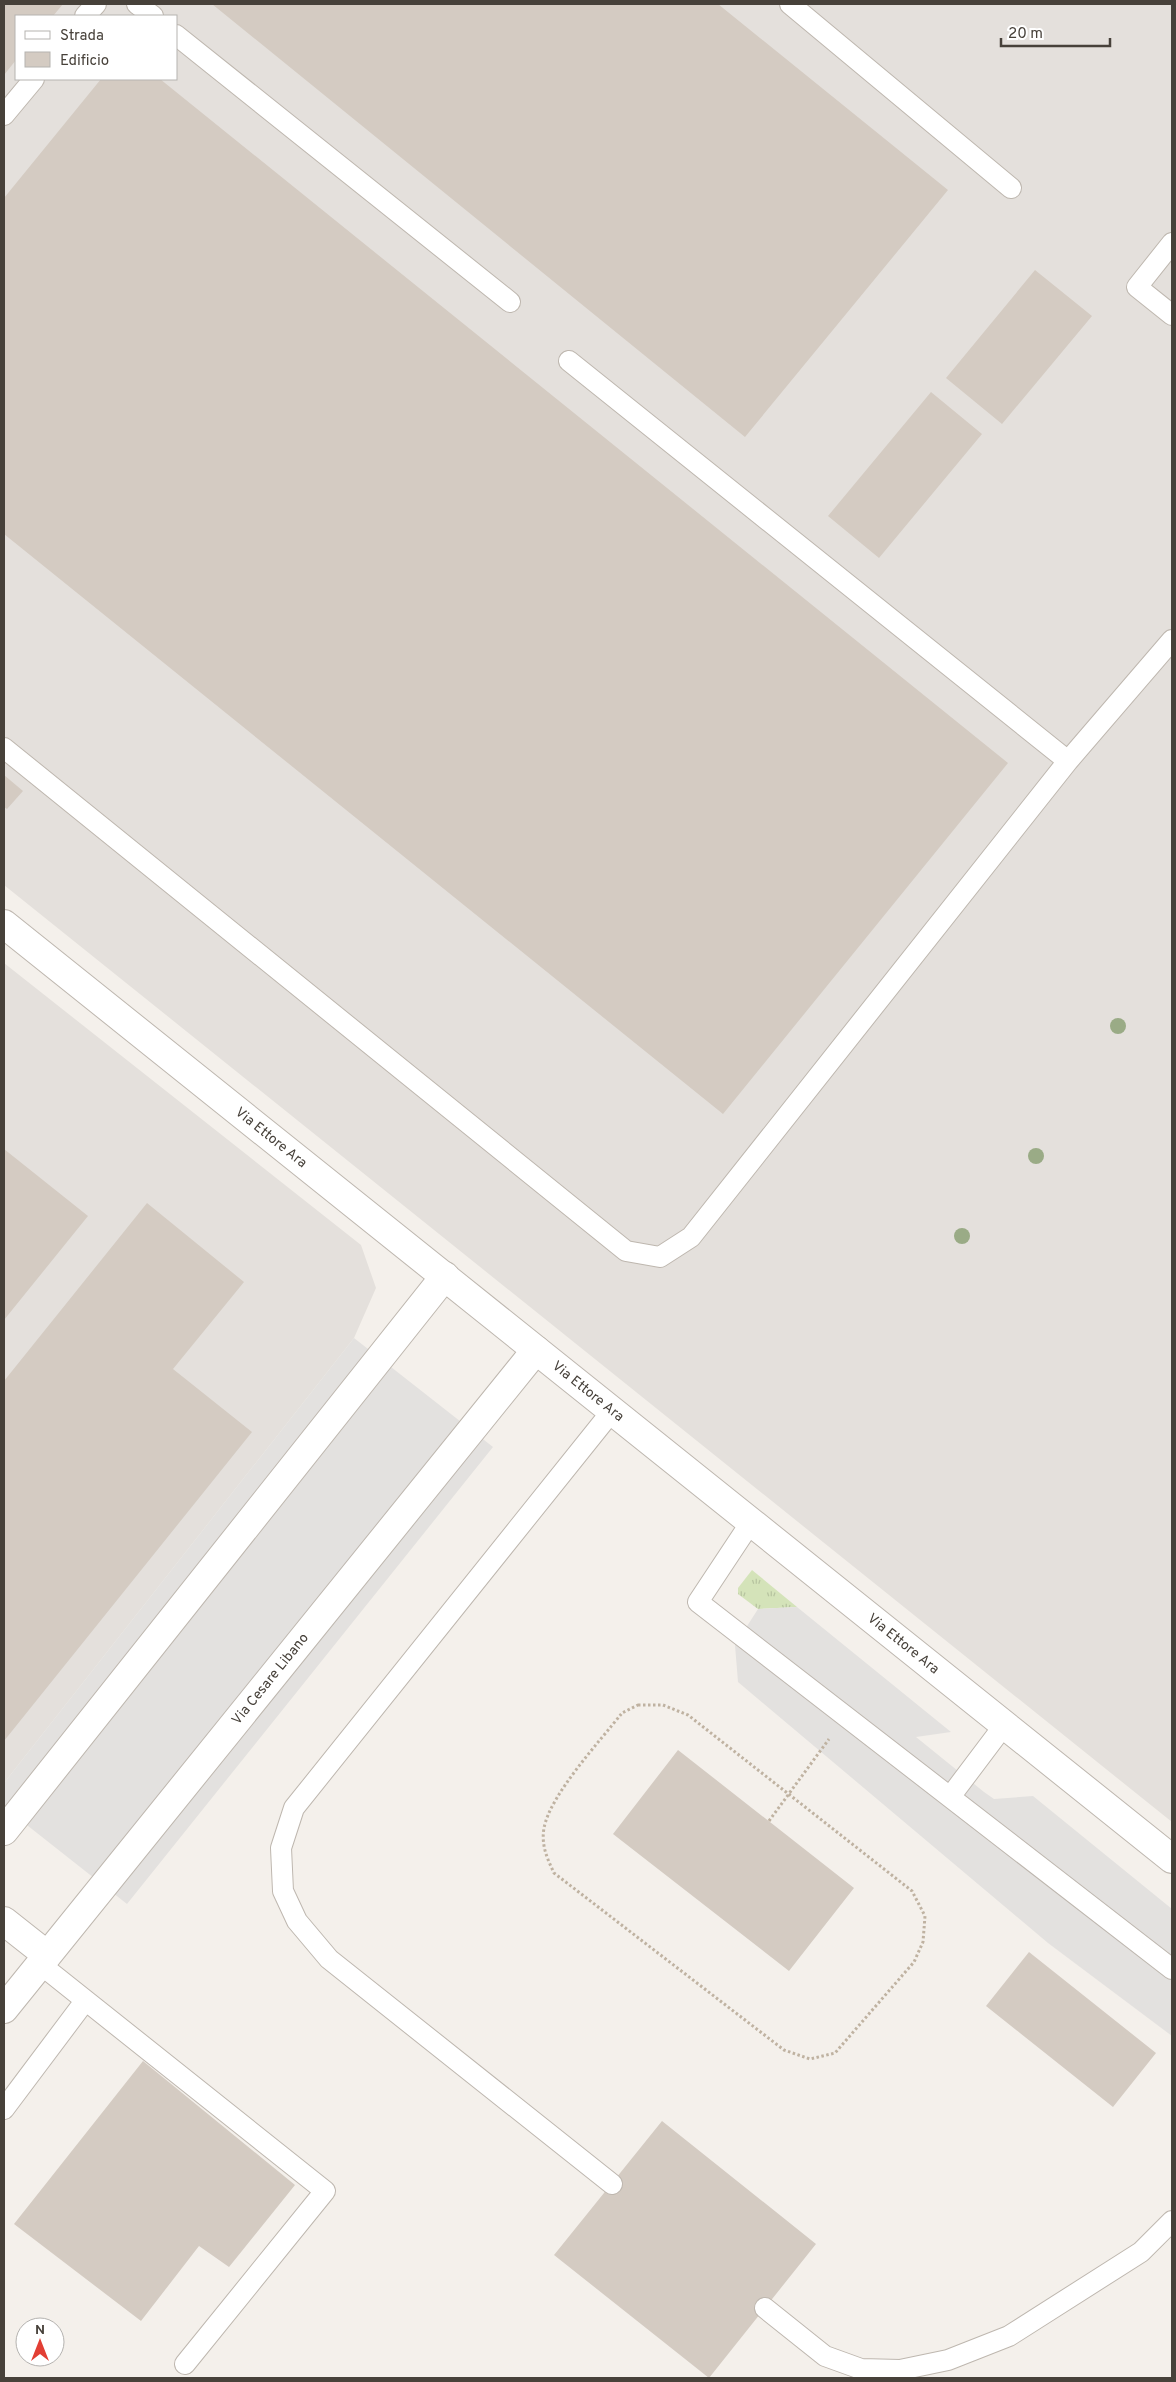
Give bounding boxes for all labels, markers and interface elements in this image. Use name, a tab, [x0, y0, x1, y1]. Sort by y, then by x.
legend	[15, 15, 178, 80]
scale bar	[1001, 15, 1110, 47]
text: 20 m	[1008, 25, 1043, 44]
text: Strada	[60, 27, 104, 46]
text: Edificio	[60, 52, 109, 71]
street label: Via Ettore Ara	[232, 1104, 310, 1172]
street label: Via Ettore Ara	[549, 1358, 627, 1425]
street label: Via Ettore Ara	[864, 1610, 943, 1678]
street label: Via Cesare Libano	[228, 1630, 312, 1728]
north arrow	[15, 2317, 65, 2367]
text: N	[35, 2322, 45, 2339]

